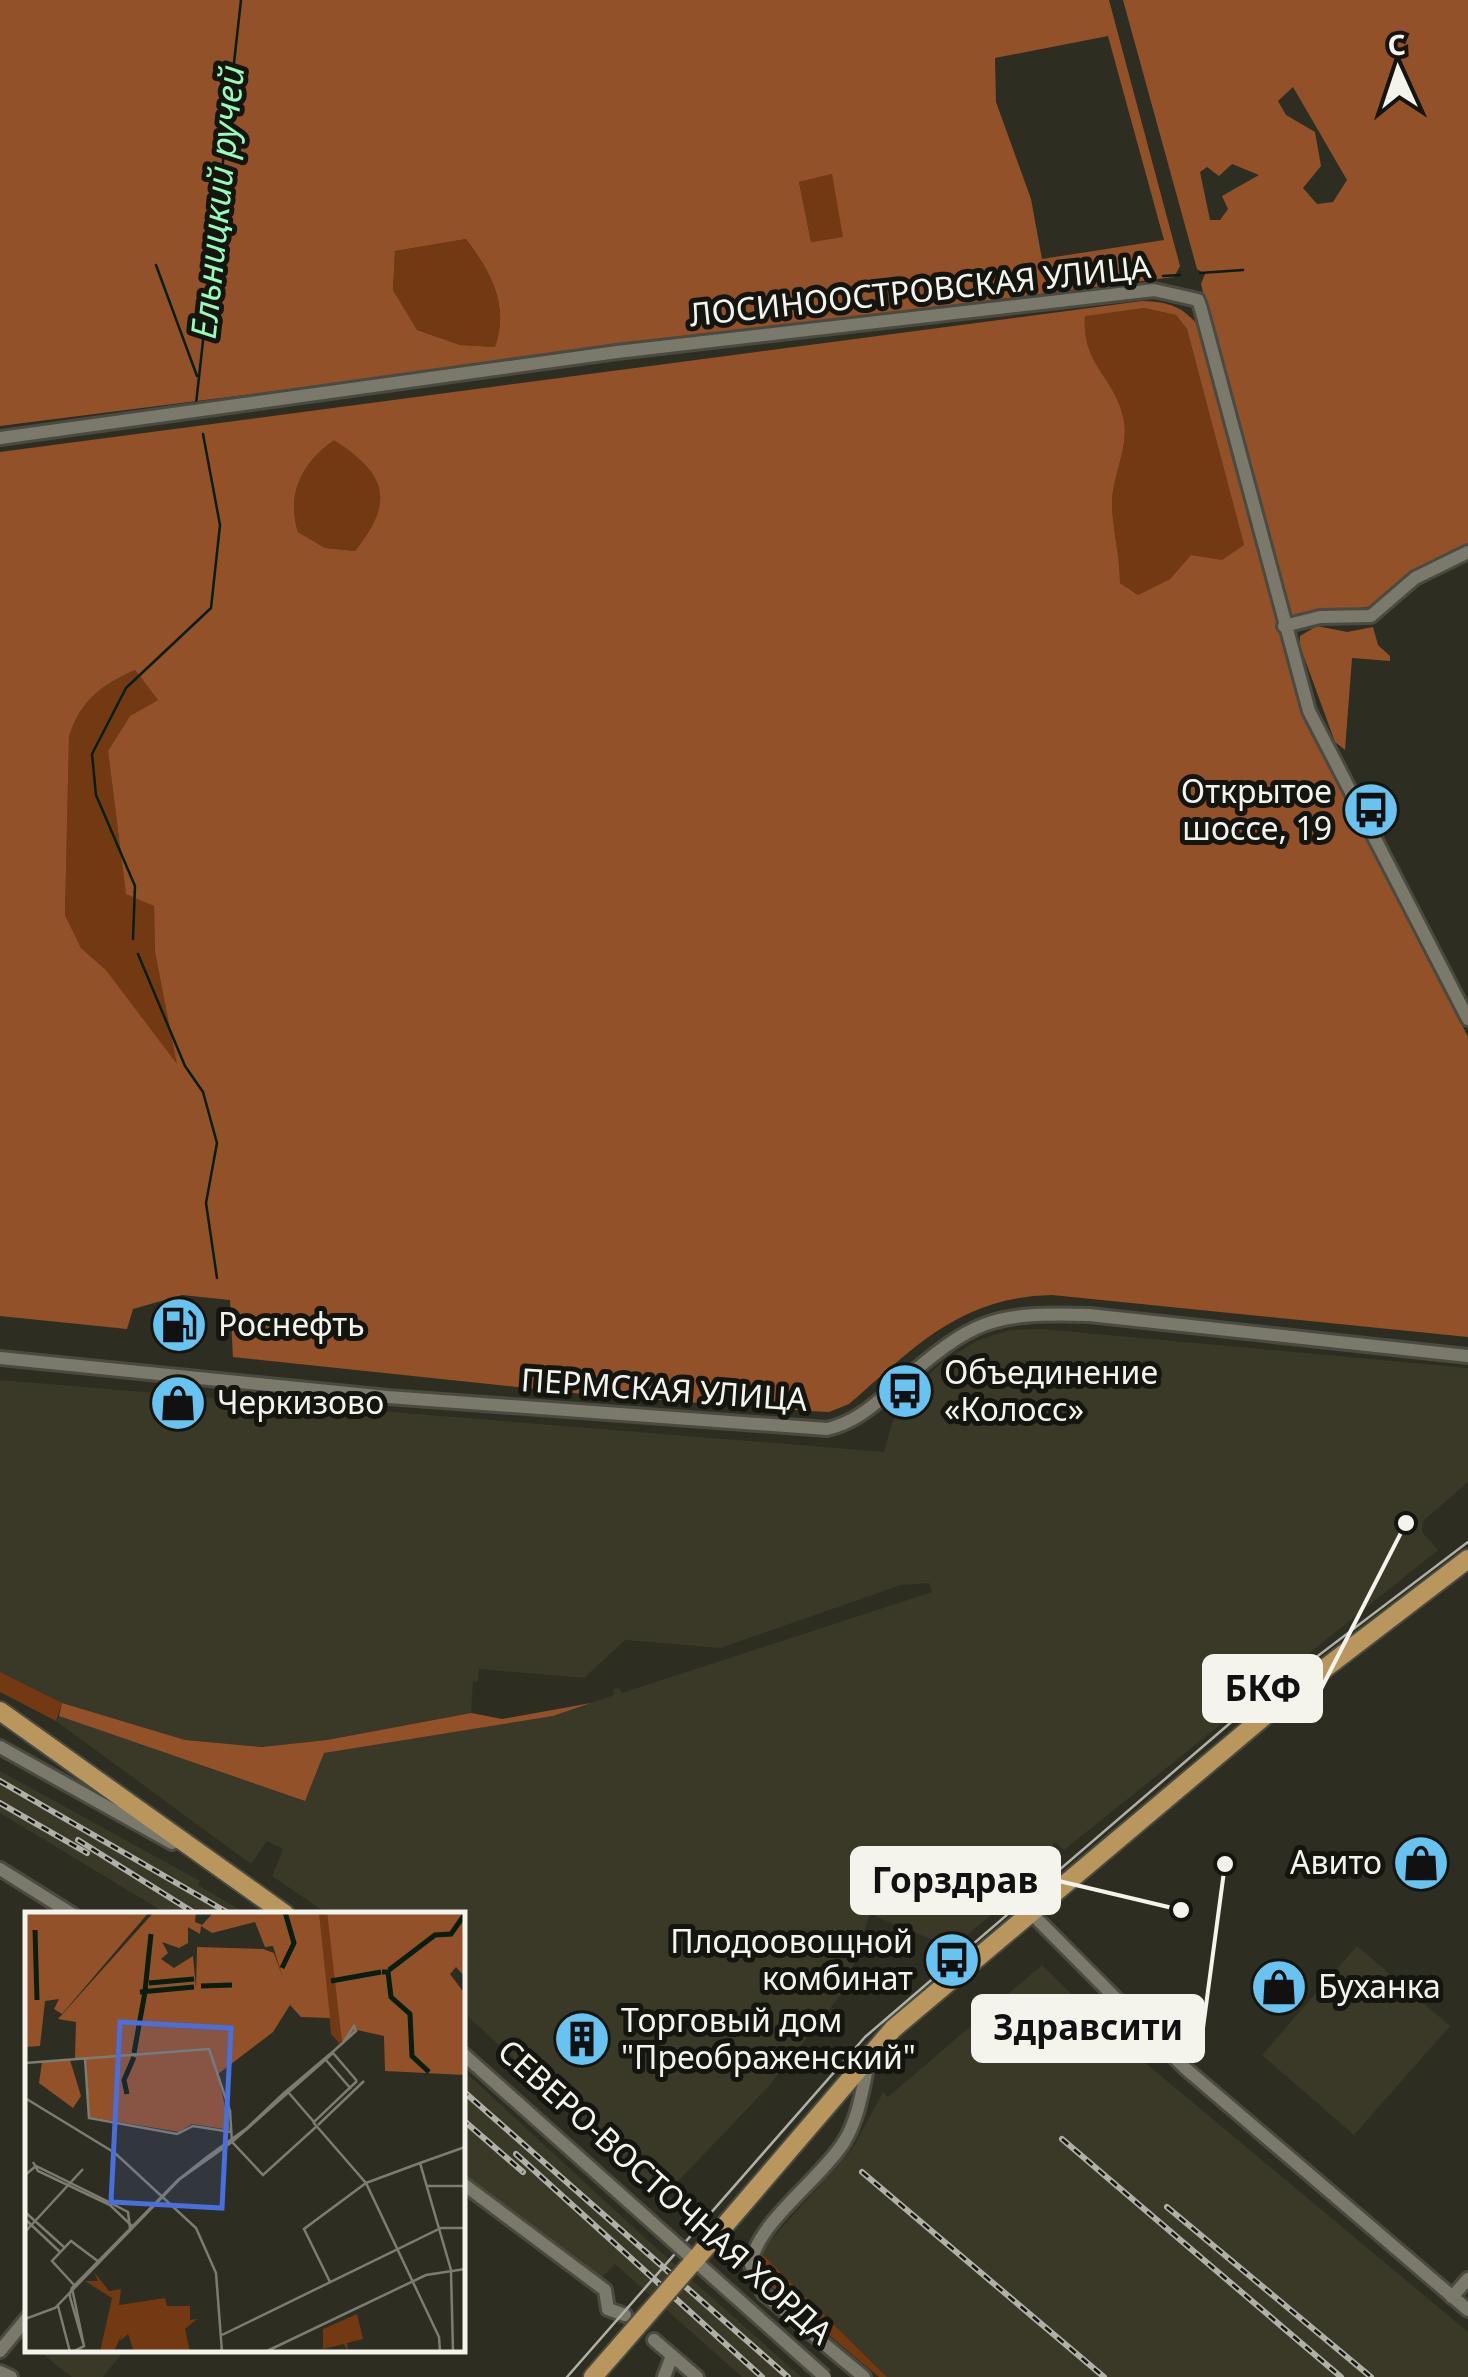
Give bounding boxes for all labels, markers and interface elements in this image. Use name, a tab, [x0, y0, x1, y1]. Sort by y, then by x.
north arrow	[1348, 20, 1448, 120]
text: С	[1387, 25, 1407, 63]
water label: Ельницкий ручей	[179, 63, 254, 341]
street label: ЛОСИНООСТРОВСКАЯ УЛИЦА	[687, 244, 1153, 335]
place label: Открытое шоссе, 19	[1181, 769, 1332, 849]
bus stop icon: Открытое шоссе, 19	[1341, 780, 1401, 840]
fuel station icon: Роснефть	[149, 1295, 209, 1355]
place label: Роснефть	[218, 1302, 365, 1345]
place label: Объединение «Колосс»	[944, 1350, 1158, 1430]
street label: ПЕРМСКАЯ УЛИЦА	[520, 1357, 809, 1420]
bus stop icon: Объединение «Колосс»	[875, 1361, 935, 1421]
shop icon: Черкизово	[148, 1373, 208, 1433]
place label: Черкизово	[217, 1380, 384, 1423]
callout: БКФ	[1204, 1656, 1321, 1721]
text: БКФ	[1224, 1664, 1302, 1711]
shop icon: Авито	[1391, 1833, 1451, 1893]
place label: Авито	[1290, 1840, 1382, 1883]
callout: Горздрав	[852, 1848, 1059, 1913]
text: Горздрав	[872, 1856, 1038, 1903]
inset map	[25, 1912, 465, 2352]
place label: Плодоовощной комбинат	[670, 1919, 913, 1999]
bus stop icon: Плодоовощной комбинат	[922, 1930, 982, 1990]
shop icon: Буханка	[1249, 1957, 1309, 2017]
place label: Буханка	[1318, 1964, 1441, 2007]
callout: Здравсити	[973, 1996, 1203, 2061]
place label: Торговый дом "Преображенский"	[621, 1998, 916, 2078]
text: Здравсити	[993, 2003, 1183, 2050]
building icon: Торговый дом "Преображенский"	[552, 2009, 612, 2069]
street label: СЕВЕРО-ВОСТОЧНАЯ ХОРДА	[490, 2029, 843, 2353]

